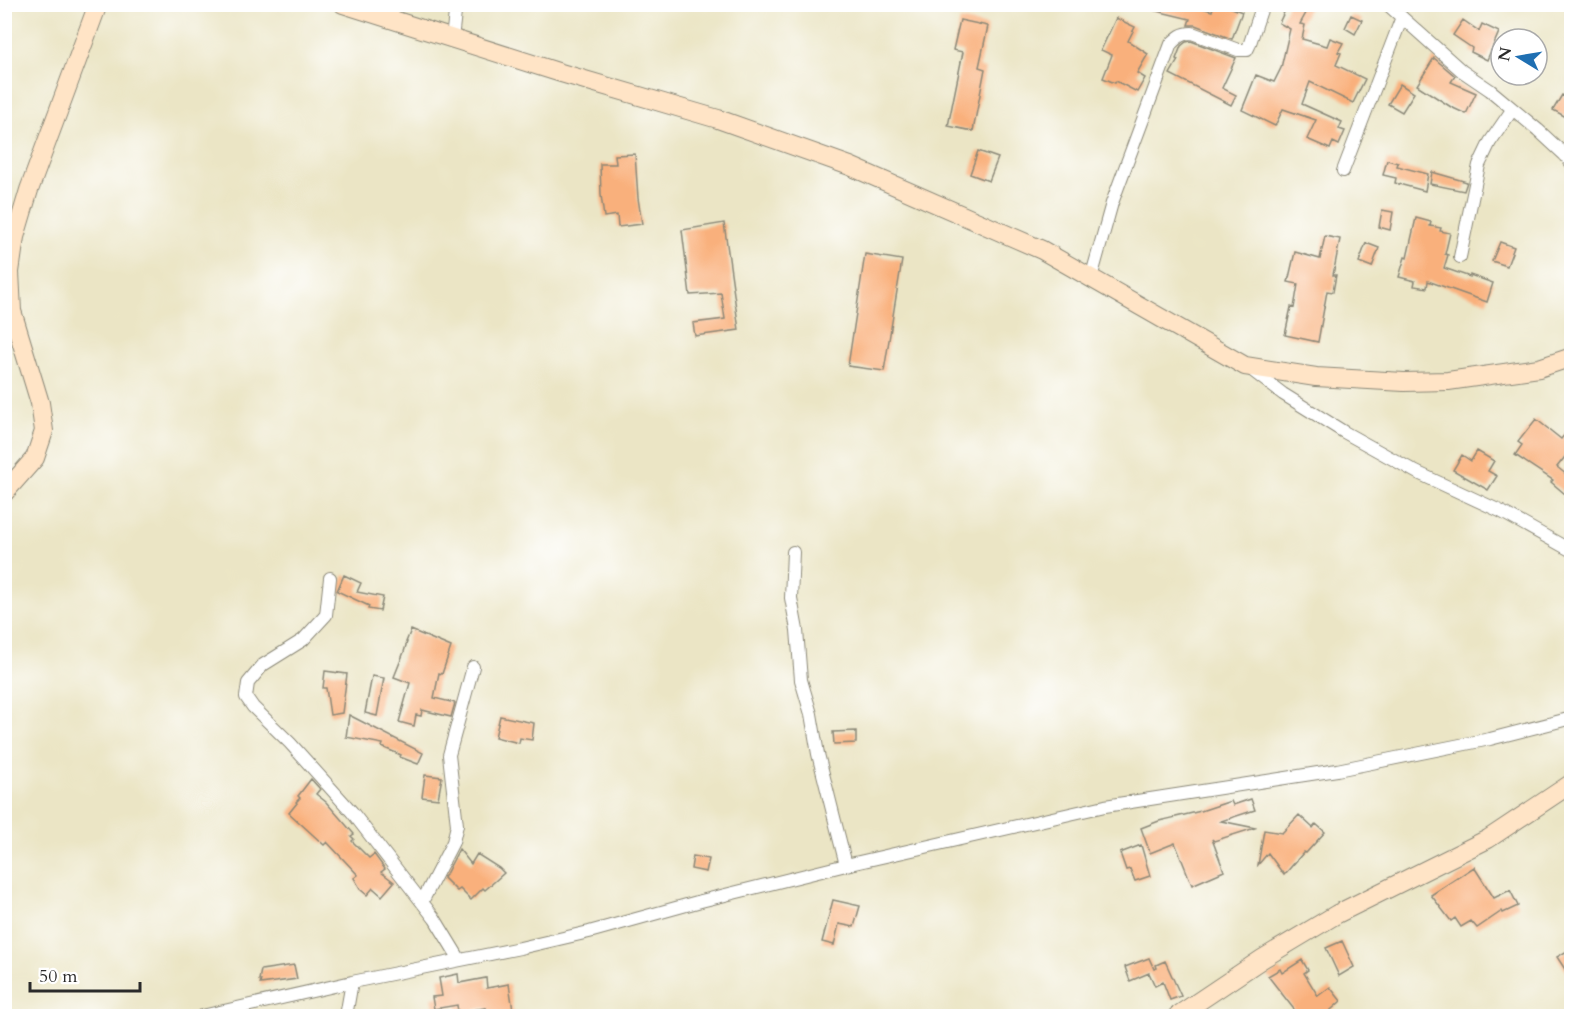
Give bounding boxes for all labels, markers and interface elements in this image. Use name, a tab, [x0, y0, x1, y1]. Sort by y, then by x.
north arrow	[1489, 27, 1549, 87]
text: N	[1493, 45, 1517, 63]
scale bar	[30, 955, 140, 993]
text: 50 m	[39, 964, 78, 989]

